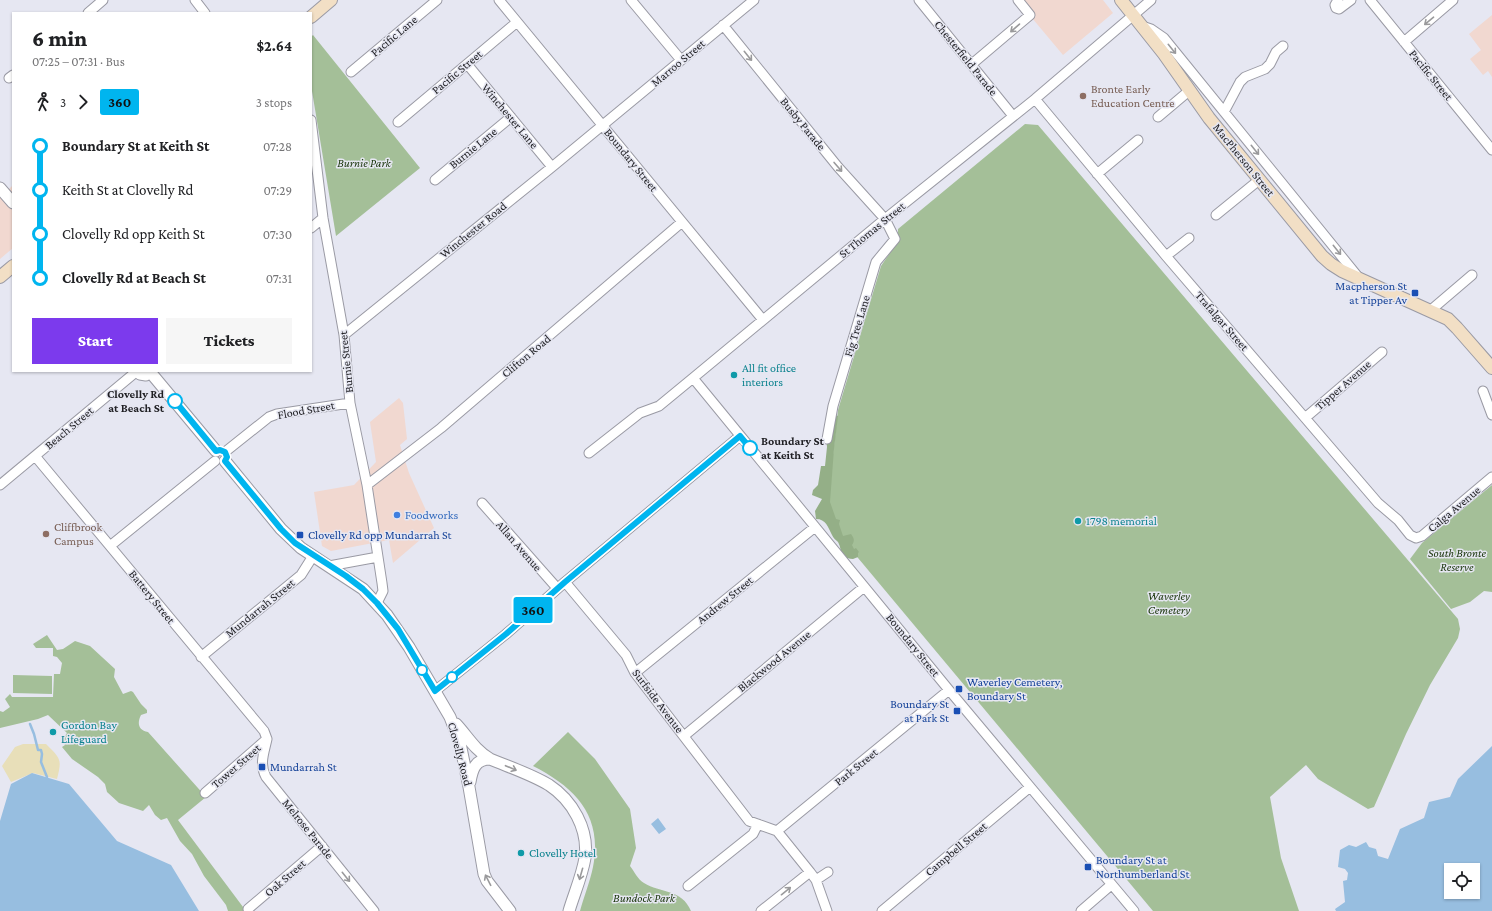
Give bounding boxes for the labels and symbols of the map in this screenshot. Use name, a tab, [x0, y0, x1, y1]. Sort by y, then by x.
street label: Pacific Lane	[368, 12, 420, 60]
one-way arrow	[1423, 16, 1434, 25]
street label: Chesterfield Parade	[931, 17, 1001, 99]
one-way arrow	[1009, 23, 1020, 32]
street label: Marroo Street	[648, 36, 709, 90]
one-way arrow	[1168, 43, 1177, 54]
street label: Pacific Street	[429, 46, 486, 97]
street label: Pacific Street	[1406, 47, 1456, 104]
one-way arrow	[743, 50, 752, 61]
street label: Winchester Lane	[479, 81, 541, 151]
place label: Bronte Early Education Centre	[1091, 82, 1174, 110]
marker: Bronte Early Education Centre	[1078, 91, 1088, 101]
street label: Busby Parade	[777, 95, 829, 153]
street label: MacPherson Street	[1210, 121, 1278, 200]
street label: Burnie Lane	[446, 124, 500, 172]
street label: Boundary Street	[601, 126, 661, 195]
one-way arrow	[1250, 144, 1259, 155]
park label: Burnie Park	[337, 156, 392, 170]
one-way arrow	[834, 162, 843, 173]
street label: Winchester Road	[437, 198, 510, 261]
street label: St Thomas Street	[836, 198, 909, 261]
one-way arrow	[1332, 245, 1341, 256]
place label: Macpherson St at Tipper Av	[1335, 279, 1408, 307]
street label: Trafalgar Street	[1192, 288, 1252, 354]
marker: Macpherson St at Tipper Av	[1410, 288, 1420, 298]
street label: Fig Tree Lane	[841, 294, 873, 358]
street label: Burnie Street	[336, 329, 356, 394]
street label: Clifton Road	[499, 331, 554, 381]
street label: Tipper Avenue	[1312, 357, 1374, 413]
place label: All fit office interiors	[742, 361, 796, 389]
marker: All fit office interiors	[729, 370, 739, 380]
place label: Clovelly Rd at Beach St	[107, 387, 165, 415]
marker: Clovelly Rd at Beach St	[167, 393, 183, 409]
street label: Flood Street	[276, 398, 337, 422]
street label: Beach Street	[42, 403, 97, 452]
place label: Boundary St at Keith St	[761, 434, 824, 462]
marker: Boundary St at Keith St	[742, 440, 758, 456]
street label: Calga Avenue	[1425, 483, 1483, 535]
place label: Foodworks	[405, 508, 458, 522]
marker: Foodworks	[392, 510, 402, 520]
place label: 1798 memorial	[1086, 514, 1157, 528]
marker: 1798 memorial	[1073, 516, 1083, 526]
street label: Allan Avenue	[493, 518, 545, 574]
place label: Cliffbrook Campus	[54, 520, 103, 548]
place label: Clovelly Rd opp Mundarrah St	[308, 528, 453, 542]
marker: Cliffbrook Campus	[41, 529, 51, 539]
marker: Clovelly Rd opp Mundarrah St	[295, 530, 305, 540]
park label: South Bronte Reserve	[1428, 546, 1487, 574]
street label: Battery Street	[126, 567, 179, 628]
street label: Andrew Street	[694, 573, 757, 627]
street label: Mundarrah Street	[222, 575, 298, 640]
park label: Waverley Cemetery	[1148, 589, 1190, 617]
line badge: 360	[510, 597, 556, 623]
street label: Boundary Street	[883, 611, 943, 680]
street label: Blackwood Avenue	[735, 627, 813, 695]
unlabelled marker	[416, 664, 428, 676]
street label: Surfside Avenue	[629, 666, 687, 736]
unlabelled marker	[446, 671, 458, 683]
place label: Waverley Cemetery, Boundary St	[967, 675, 1063, 703]
marker: Waverley Cemetery, Boundary St	[954, 684, 964, 694]
place label: Boundary St at Park St	[890, 697, 950, 725]
marker: Boundary St at Park St	[952, 706, 962, 716]
place label: Gordon Bay Lifeguard	[61, 718, 118, 746]
street label: Clovelly Road	[445, 721, 475, 788]
marker: Gordon Bay Lifeguard	[48, 727, 58, 737]
street label: Tower Street	[209, 740, 264, 791]
street label: Park Street	[832, 745, 881, 789]
place label: Mundarrah St	[270, 760, 338, 774]
marker: Mundarrah St	[257, 762, 267, 772]
one-way arrow	[504, 765, 516, 772]
street label: Melrose Parade	[280, 796, 336, 862]
street label: Campbell Street	[922, 818, 991, 879]
place label: Clovelly Hotel	[529, 846, 596, 860]
marker: Clovelly Hotel	[516, 848, 526, 858]
place label: Boundary St at Northumberland St	[1096, 853, 1190, 881]
street label: Oak Street	[262, 856, 309, 900]
marker: Boundary St at Northumberland St	[1083, 862, 1093, 872]
one-way arrow	[577, 867, 584, 880]
one-way arrow	[342, 871, 351, 882]
one-way arrow	[483, 874, 491, 886]
one-way arrow	[780, 887, 791, 896]
park label: Bundock Park	[613, 891, 676, 905]

